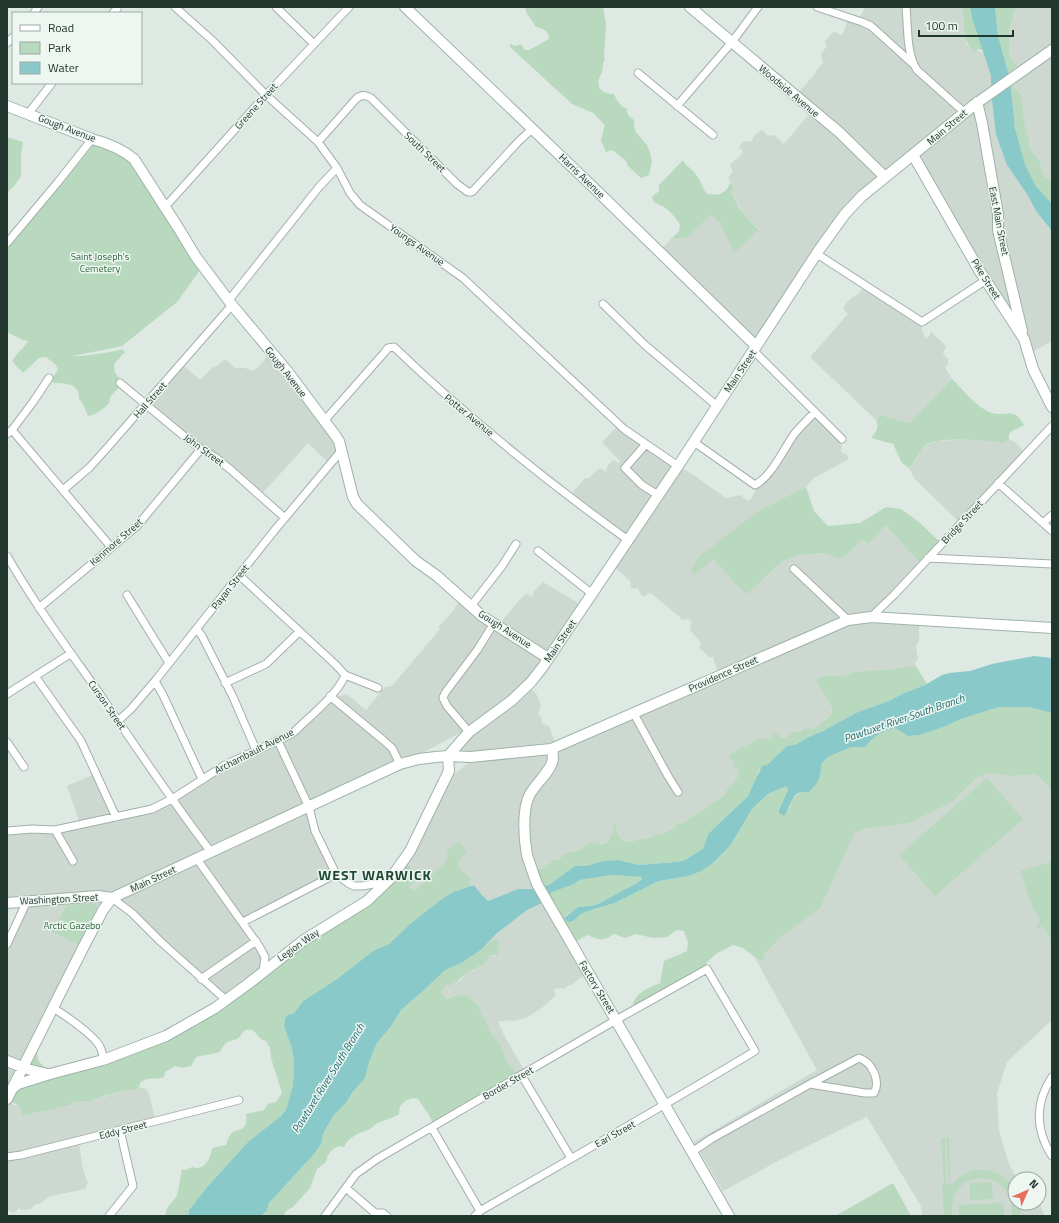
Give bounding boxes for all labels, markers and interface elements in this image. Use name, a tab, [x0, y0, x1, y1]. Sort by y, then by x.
legend	[12, 12, 142, 84]
scale bar	[919, 12, 1013, 38]
text: 100 m	[925, 16, 958, 35]
text: Road	[48, 18, 74, 37]
text: Park	[48, 38, 71, 57]
text: Water	[48, 58, 79, 77]
street label: Woodside Avenue	[755, 61, 823, 121]
street label: Greene Street	[231, 79, 281, 133]
street label: Main Street	[923, 105, 971, 148]
street label: Gough Avenue	[36, 110, 98, 146]
street label: South Street	[401, 128, 450, 176]
street label: Harris Avenue	[556, 150, 608, 202]
street label: East Main Street	[985, 185, 1013, 257]
street label: Youngs Avenue	[387, 221, 447, 269]
park label: Saint Joseph's Cemetery	[71, 249, 130, 276]
street label: Pike Street	[968, 256, 1005, 303]
street label: Gough Avenue	[261, 343, 311, 401]
street label: Main Street	[720, 346, 760, 395]
street label: Hall Street	[130, 378, 171, 422]
street label: Potter Avenue	[441, 390, 497, 440]
street label: John Street	[181, 430, 228, 470]
street label: Bridge Street	[938, 496, 987, 547]
street label: Kenmore Street	[86, 514, 146, 569]
street label: Payan Street	[207, 561, 253, 613]
street label: Gough Avenue	[475, 606, 535, 652]
street label: Main Street	[540, 616, 580, 665]
street label: Providence Street	[686, 652, 761, 696]
street label: Curson Street	[84, 677, 130, 733]
water label: Pawtuxet River South Branch	[842, 690, 967, 746]
street label: Archambault Avenue	[212, 724, 296, 778]
street label: Main Street	[128, 862, 179, 896]
district label: WEST WARWICK	[318, 864, 432, 885]
street label: Washington Street	[19, 889, 99, 909]
park label: Arctic Gazebo	[43, 918, 101, 933]
street label: Legion Way	[274, 925, 322, 965]
street label: Factory Street	[575, 958, 619, 1017]
water label: Pawtuxet River South Branch	[288, 1020, 369, 1136]
street label: Border Street	[480, 1062, 537, 1104]
street label: Earl Street	[592, 1116, 638, 1151]
street label: Eddy Street	[97, 1117, 149, 1143]
north arrow	[1007, 1171, 1047, 1211]
text: N	[1026, 1176, 1042, 1192]

